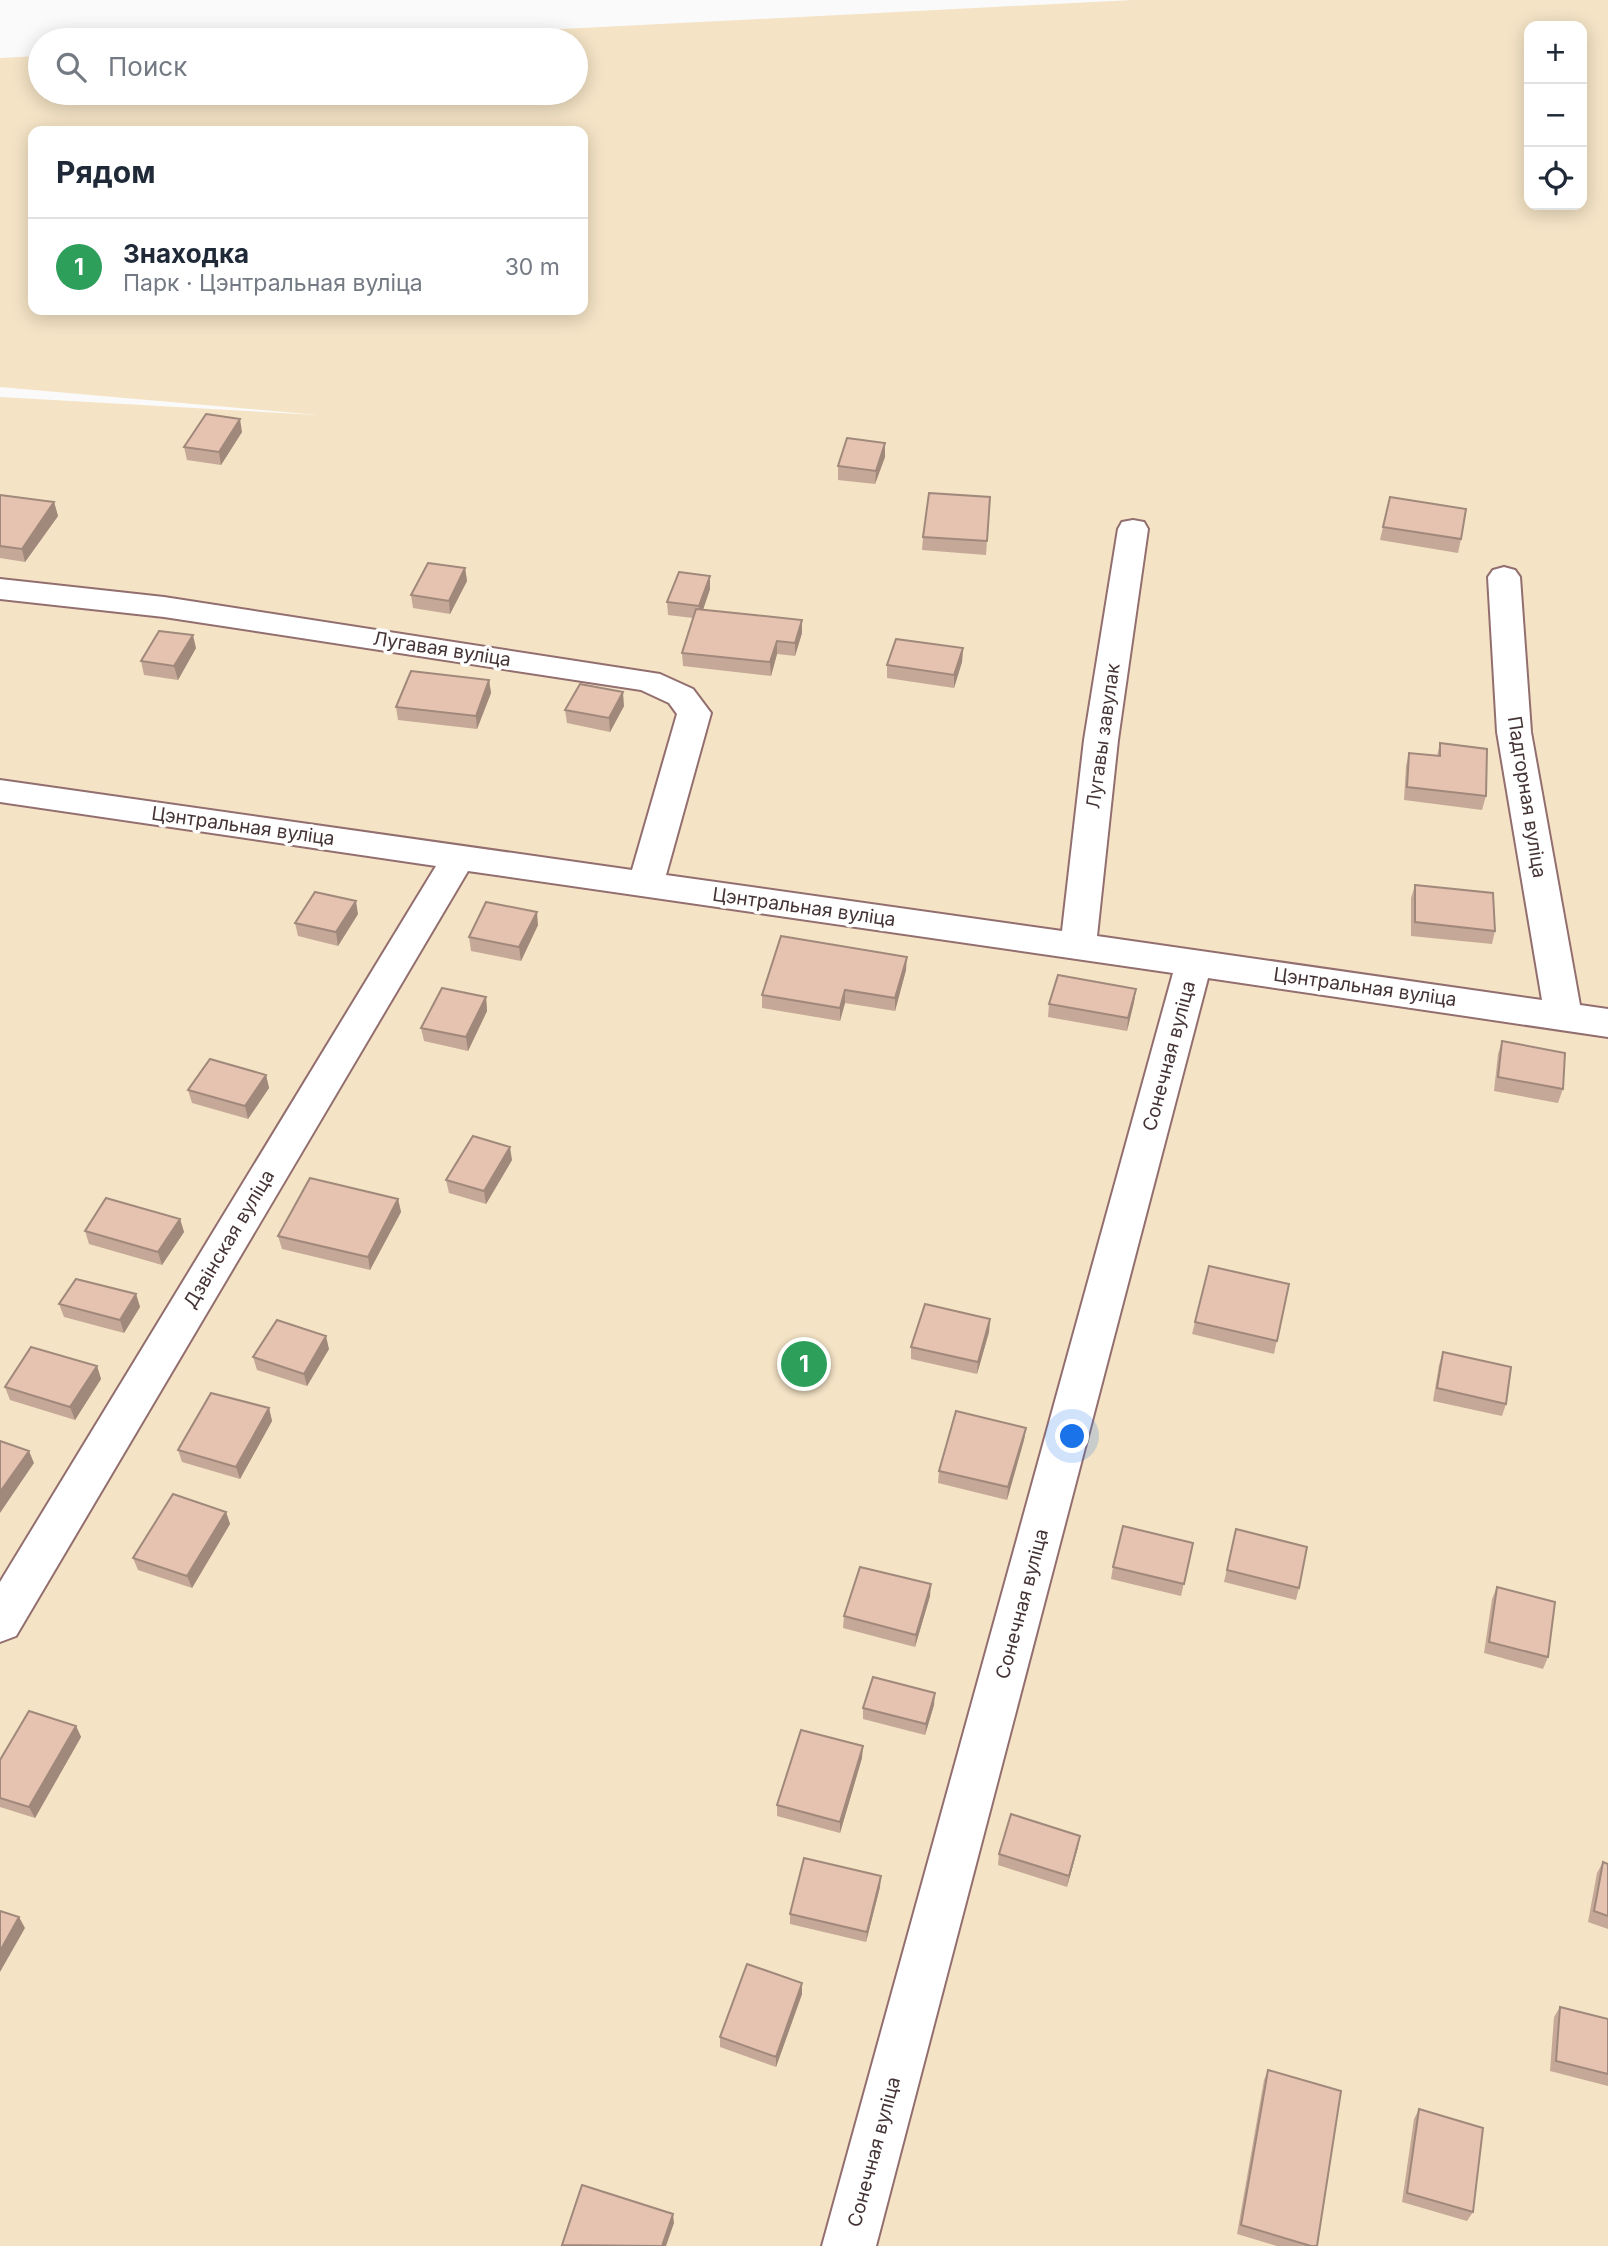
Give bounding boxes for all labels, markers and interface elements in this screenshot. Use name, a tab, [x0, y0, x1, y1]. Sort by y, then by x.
map controls	[1524, 21, 1587, 210]
button: +	[1524, 21, 1587, 84]
search box	[28, 28, 588, 105]
icon: search	[52, 48, 90, 86]
text: Поиск	[108, 51, 187, 82]
button: −	[1524, 84, 1587, 147]
button: locate	[1524, 147, 1587, 210]
text: Рядом	[56, 154, 156, 190]
text: Знаходка	[123, 238, 249, 269]
text: 1	[74, 253, 84, 281]
text: 30 m	[505, 253, 560, 281]
text: Парк · Цэнтральная вуліца	[123, 269, 423, 297]
street label: Лугавая вуліца	[371, 627, 513, 671]
street label: Лугавы завулак	[1081, 661, 1125, 810]
street label: Падгорная вуліца	[1503, 714, 1551, 880]
street label: Цэнтральная вуліца	[150, 802, 336, 850]
street label: Цэнтральная вуліца	[711, 883, 897, 931]
street label: Цэнтральная вуліца	[1272, 963, 1458, 1011]
street label: Сонечная вуліца	[1138, 978, 1200, 1134]
street label: Дзвінская вуліца	[179, 1166, 279, 1312]
pin: 1	[781, 1338, 827, 1390]
your location	[1055, 1419, 1089, 1453]
street label: Сонечная вуліца	[991, 1526, 1053, 1682]
street label: Сонечная вуліца	[843, 2074, 905, 2230]

